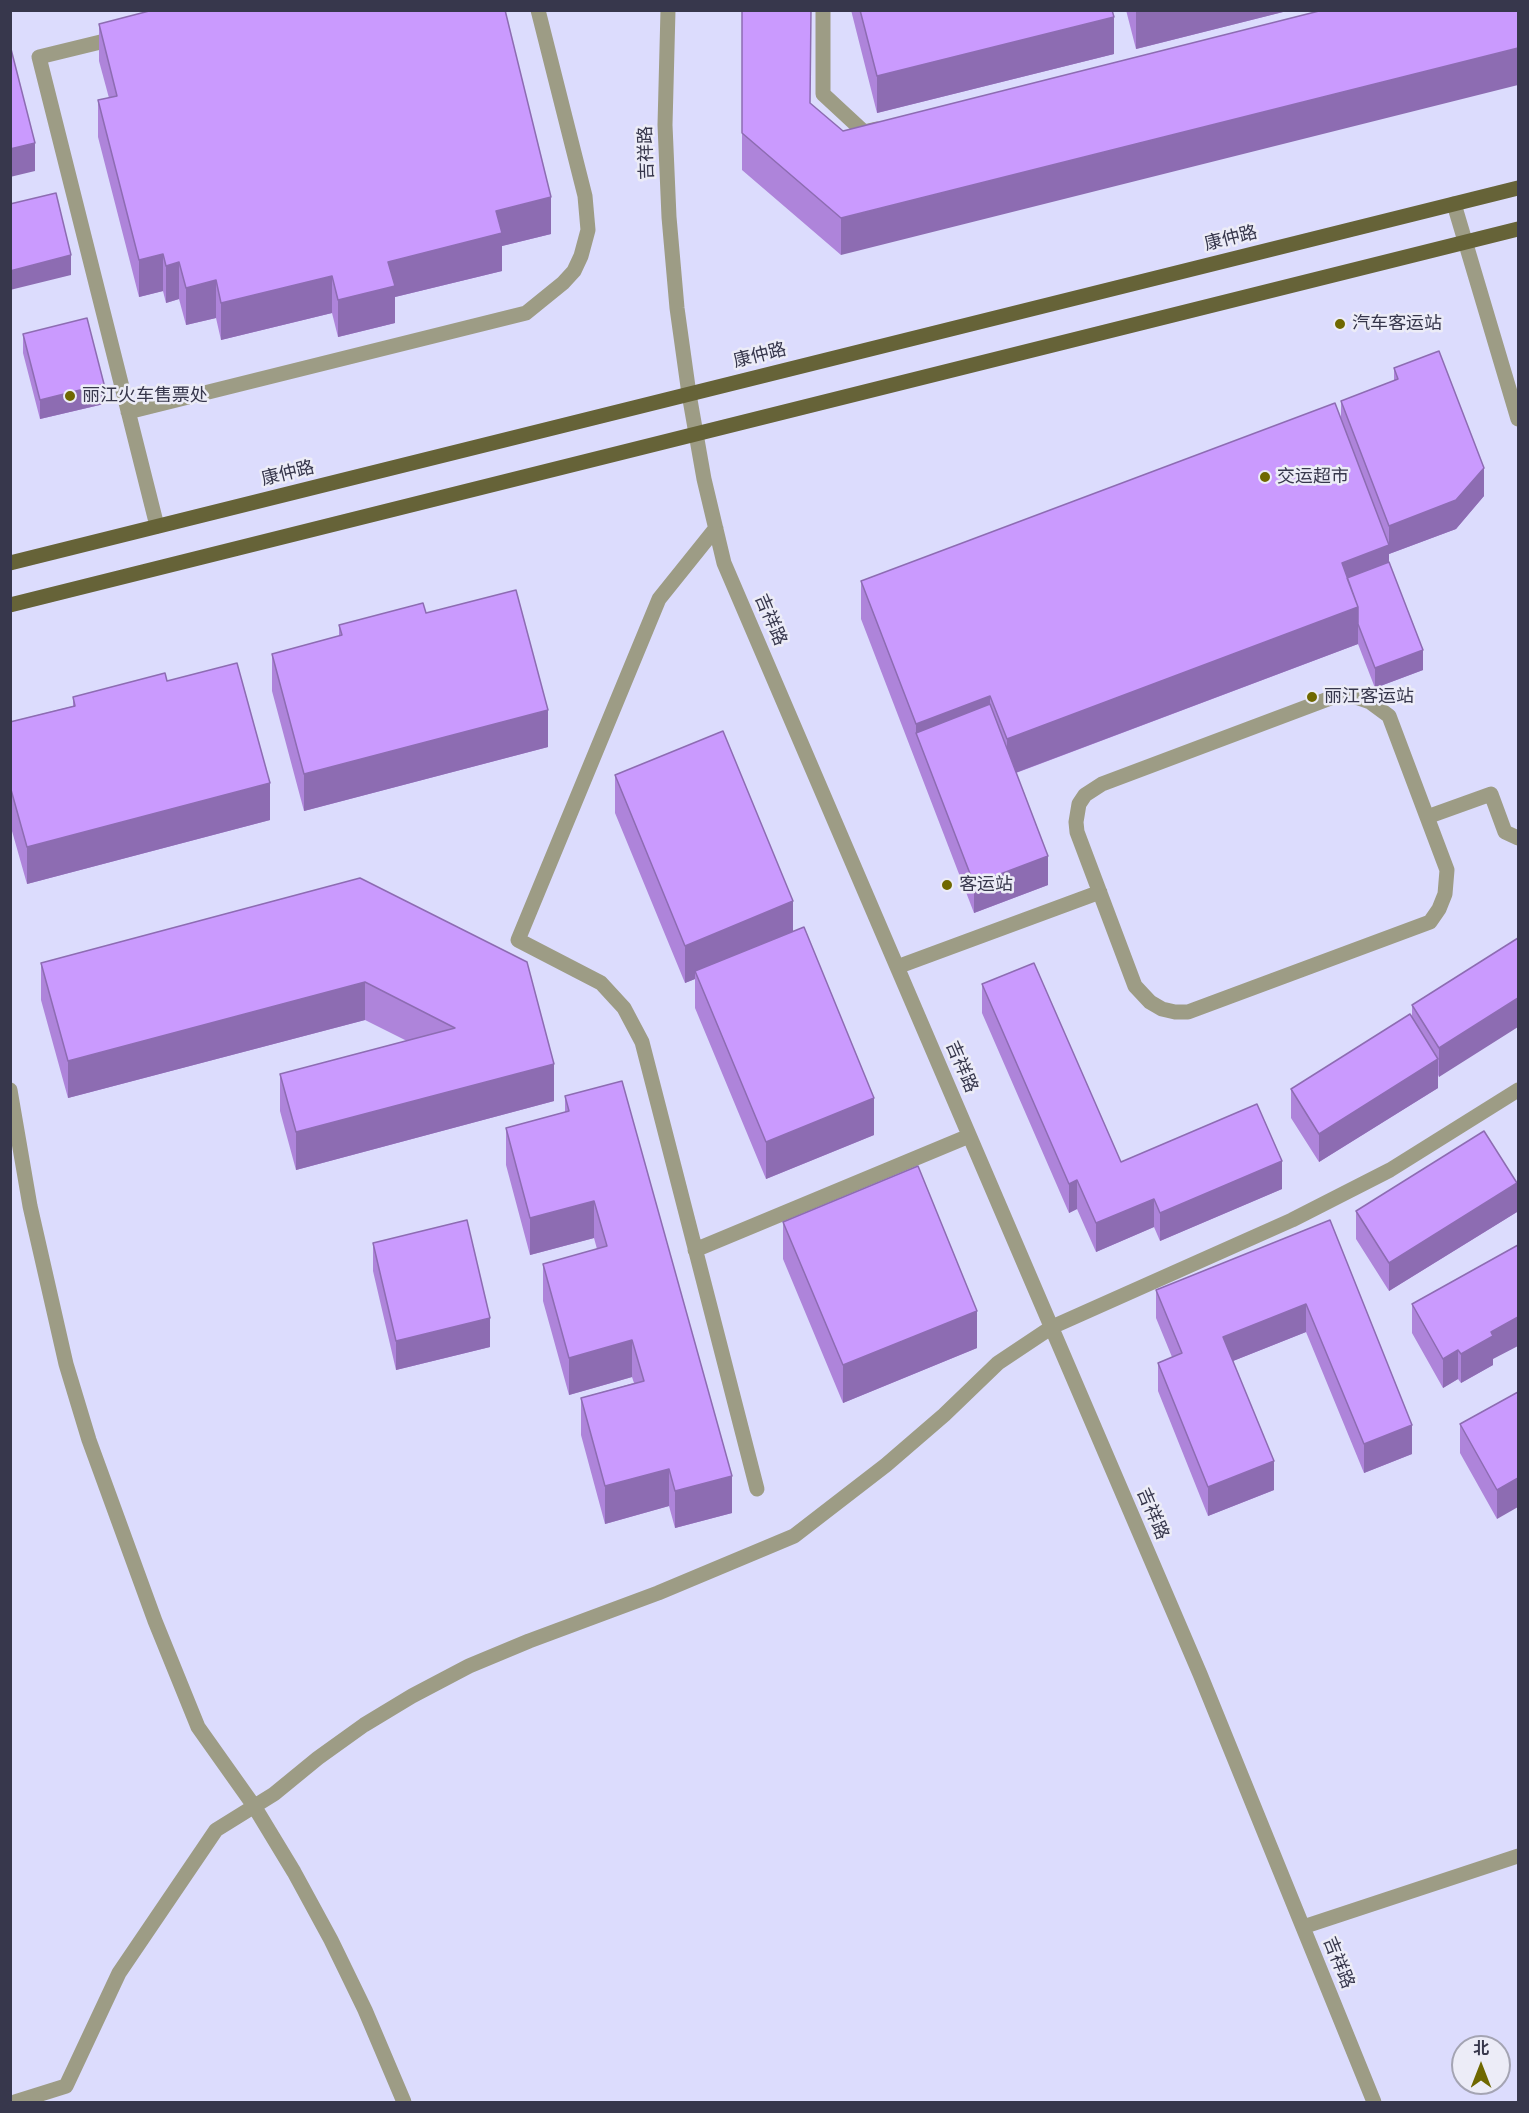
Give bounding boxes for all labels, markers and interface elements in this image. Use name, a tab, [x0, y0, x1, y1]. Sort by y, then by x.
street label: 吉祥路	[635, 126, 659, 180]
street label: 康仲路	[1202, 222, 1260, 256]
place label: 汽车客运站	[1352, 313, 1442, 335]
marker: 汽车客运站	[1333, 317, 1347, 331]
street label: 康仲路	[731, 339, 789, 373]
place label: 丽江火车售票处	[82, 385, 208, 407]
marker: 丽江火车售票处	[63, 389, 77, 403]
street label: 康仲路	[259, 457, 317, 491]
place label: 交运超市	[1277, 466, 1349, 488]
marker: 交运超市	[1258, 470, 1272, 484]
street label: 吉祥路	[750, 591, 790, 649]
place label: 丽江客运站	[1324, 686, 1414, 708]
marker: 丽江客运站	[1305, 690, 1319, 704]
place label: 客运站	[959, 874, 1013, 896]
marker: 客运站	[940, 878, 954, 892]
street label: 吉祥路	[941, 1038, 981, 1096]
street label: 吉祥路	[1132, 1485, 1172, 1543]
street label: 吉祥路	[1318, 1934, 1358, 1992]
north arrow	[1451, 2035, 1511, 2095]
text: 北	[1473, 2039, 1489, 2059]

